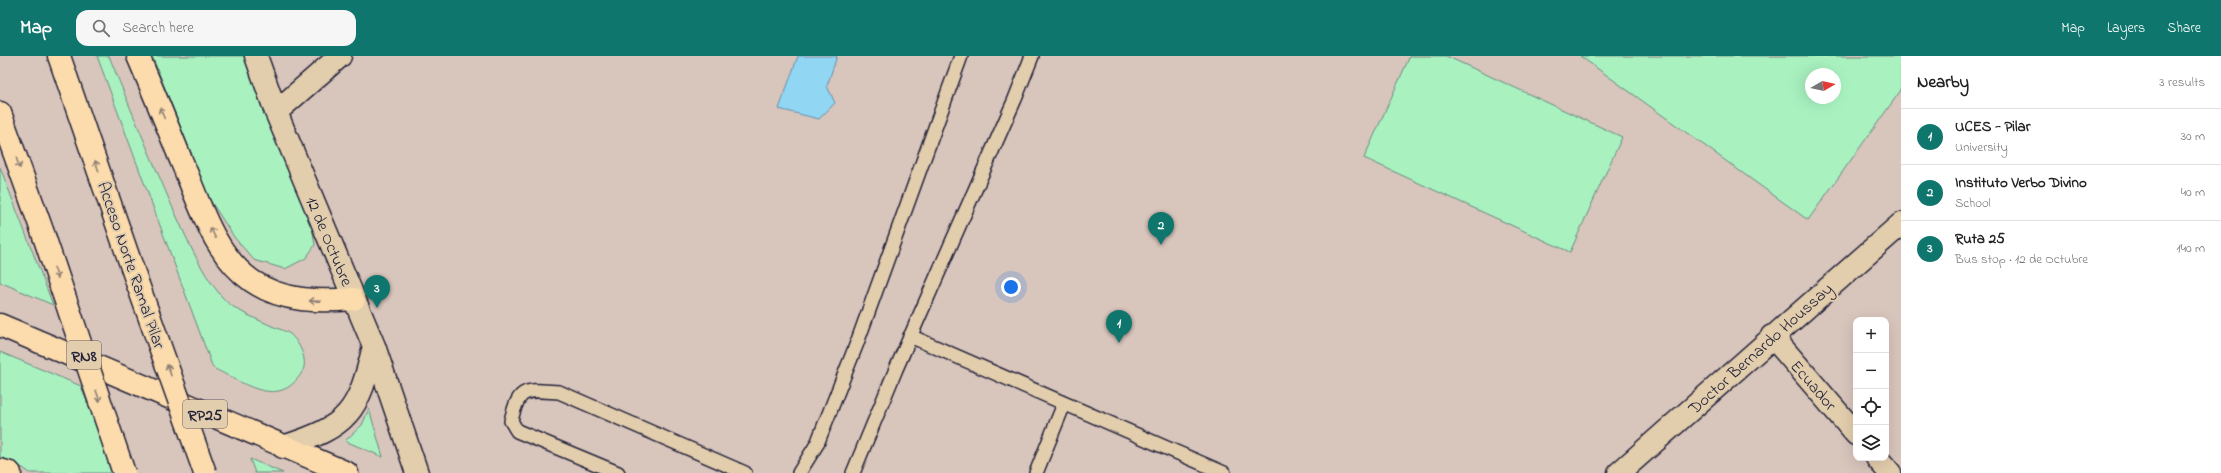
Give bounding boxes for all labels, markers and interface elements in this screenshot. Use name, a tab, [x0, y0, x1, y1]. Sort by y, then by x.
search box	[76, 10, 356, 46]
text: Map	[20, 15, 52, 42]
icon: search	[90, 17, 112, 39]
text: Search here	[122, 17, 194, 39]
text: Map	[2061, 18, 2085, 39]
text: Layers	[2107, 18, 2145, 39]
text: Share	[2167, 18, 2201, 39]
north arrow	[1805, 68, 1841, 104]
text: Nearby	[1917, 70, 1969, 95]
text: 3 results	[2159, 73, 2205, 92]
one-way arrow	[158, 107, 165, 119]
text: UCES - Pilar	[1955, 116, 2030, 138]
text: 1	[1928, 127, 1932, 146]
text: 30 m	[2181, 127, 2205, 146]
text: University	[1955, 138, 2008, 157]
one-way arrow	[14, 156, 22, 168]
one-way arrow	[93, 159, 100, 172]
text: Instituto Verbo Divino	[1955, 172, 2087, 194]
street label: Acceso Norte Ramal Pilar	[90, 179, 171, 353]
text: 2	[1927, 183, 1933, 202]
text: 40 m	[2181, 183, 2205, 202]
street label: 12 de Octubre	[298, 193, 359, 291]
text: School	[1955, 194, 1991, 213]
pin: 2	[1148, 212, 1174, 245]
one-way arrow	[209, 227, 216, 239]
text: Ruta 25	[1955, 228, 2005, 250]
text: 3	[1927, 239, 1933, 258]
text: 140 m	[2177, 239, 2205, 258]
text: Bus stop · 12 de Octubre	[1955, 250, 2088, 269]
one-way arrow	[53, 266, 60, 279]
pin: 3	[364, 275, 390, 308]
your location	[1001, 277, 1021, 297]
street label: Doctor Bernardo Houssay	[1682, 277, 1840, 422]
one-way arrow	[309, 297, 322, 304]
pin: 1	[1106, 310, 1132, 343]
map controls	[1853, 317, 1889, 461]
button: +	[1853, 317, 1889, 353]
road number: RN8	[67, 341, 101, 369]
button: −	[1853, 353, 1889, 389]
street label: Ecuador	[1784, 355, 1843, 418]
one-way arrow	[164, 365, 172, 377]
button: locate	[1853, 389, 1889, 425]
one-way arrow	[95, 390, 102, 403]
road number: RP25	[183, 400, 227, 428]
button: layers	[1853, 425, 1889, 461]

